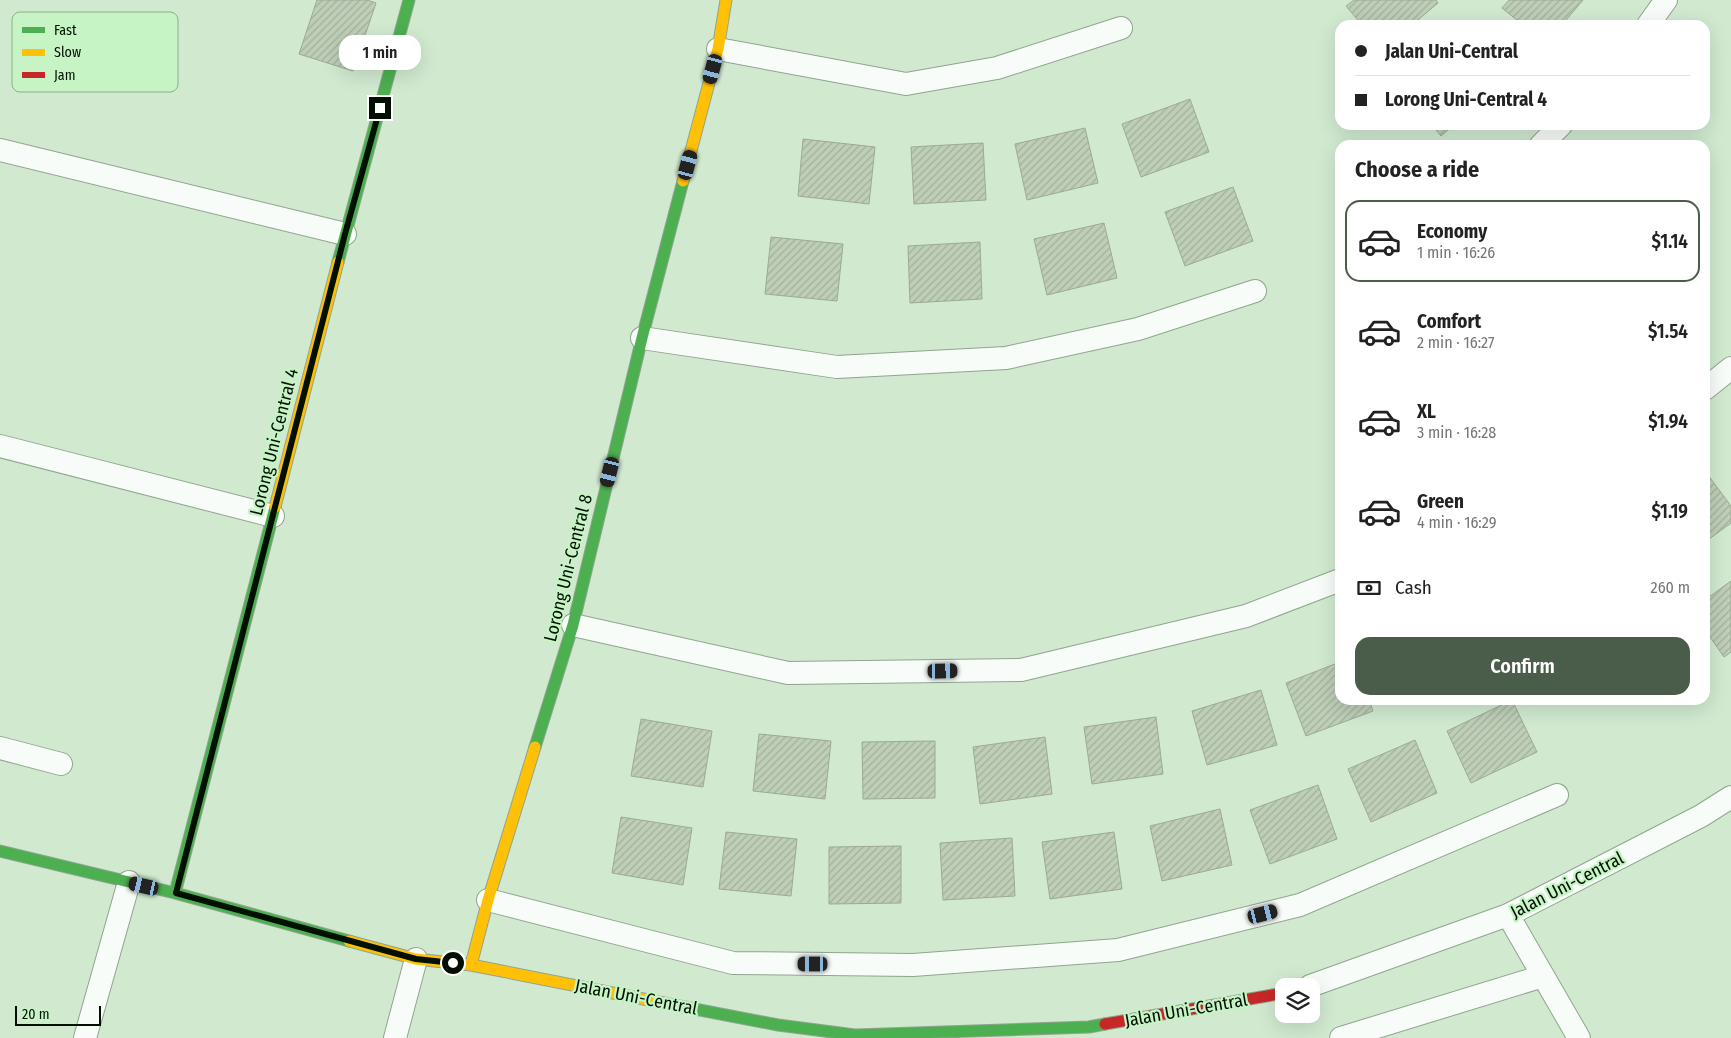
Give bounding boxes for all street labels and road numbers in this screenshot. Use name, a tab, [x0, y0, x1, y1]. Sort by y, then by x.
street label: Lorong Uni-Central 4	[245, 366, 303, 518]
street label: Lorong Uni-Central 8	[539, 492, 597, 644]
street label: Jalan Uni-Central	[1507, 847, 1628, 923]
street label: Jalan Uni-Central	[573, 974, 699, 1020]
street label: Jalan Uni-Central	[1123, 988, 1249, 1032]

